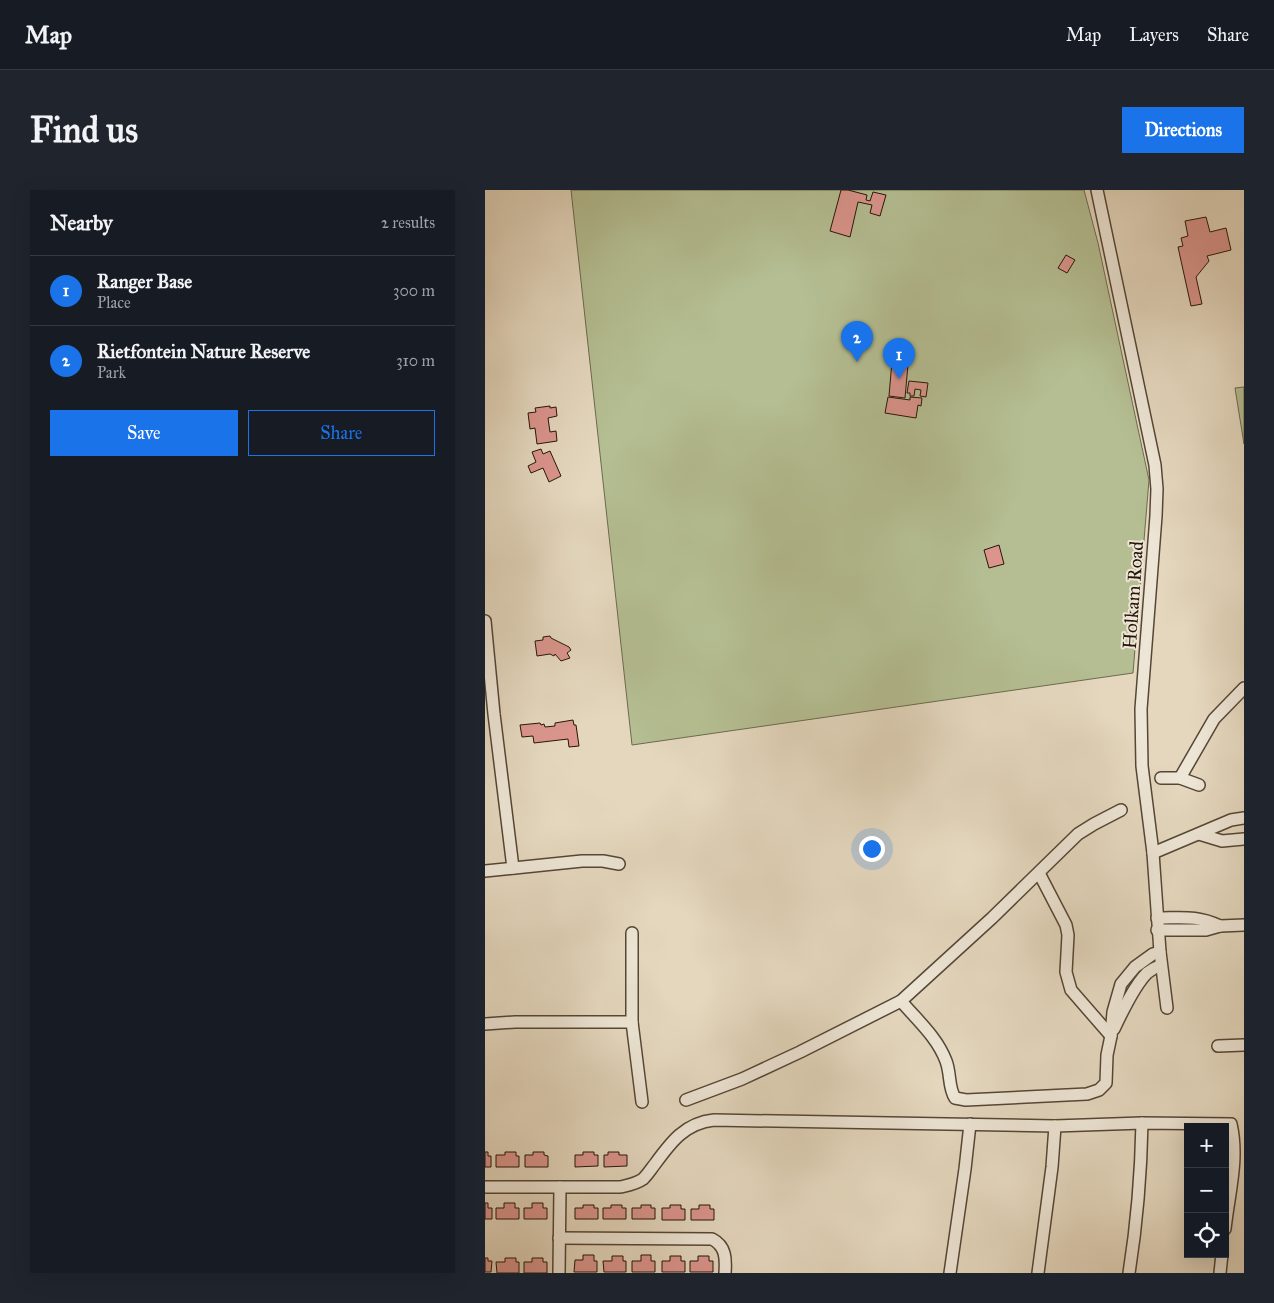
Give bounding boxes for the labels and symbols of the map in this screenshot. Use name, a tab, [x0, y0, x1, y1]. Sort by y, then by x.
pin: 2	[841, 321, 873, 362]
pin: 1	[883, 338, 915, 379]
street label: Holkam Road	[1118, 540, 1148, 650]
your location	[859, 836, 885, 862]

